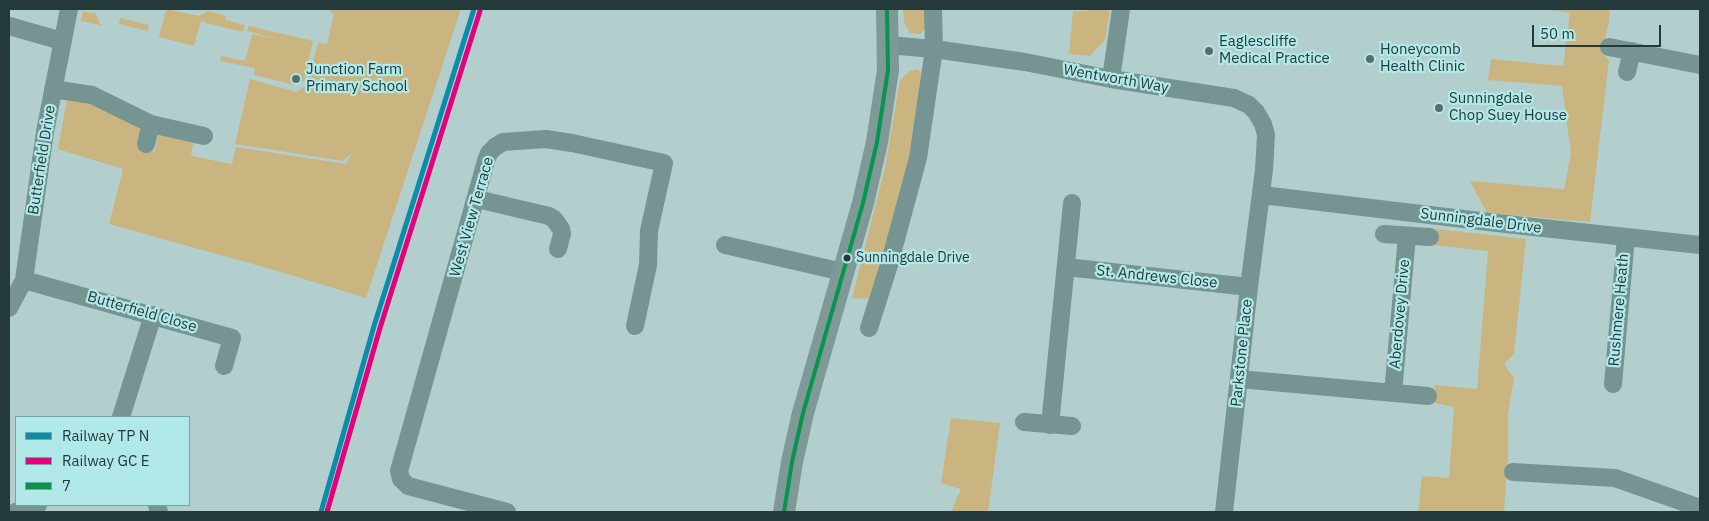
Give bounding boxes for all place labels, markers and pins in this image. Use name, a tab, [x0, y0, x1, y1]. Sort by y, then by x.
place label: Eaglescliffe Medical Practice	[1219, 33, 1330, 68]
place label: Honeycomb Health Clinic	[1380, 41, 1465, 76]
marker: Eaglescliffe Medical Practice	[1203, 45, 1215, 57]
marker: Honeycomb Health Clinic	[1364, 53, 1376, 65]
place label: Junction Farm Primary School	[306, 61, 408, 96]
marker: Junction Farm Primary School	[290, 73, 302, 85]
place label: Sunningdale Chop Suey House	[1449, 90, 1567, 125]
marker: Sunningdale Chop Suey House	[1433, 102, 1445, 114]
place label: Sunningdale Drive	[856, 250, 970, 266]
marker: Sunningdale Drive	[842, 253, 852, 263]

